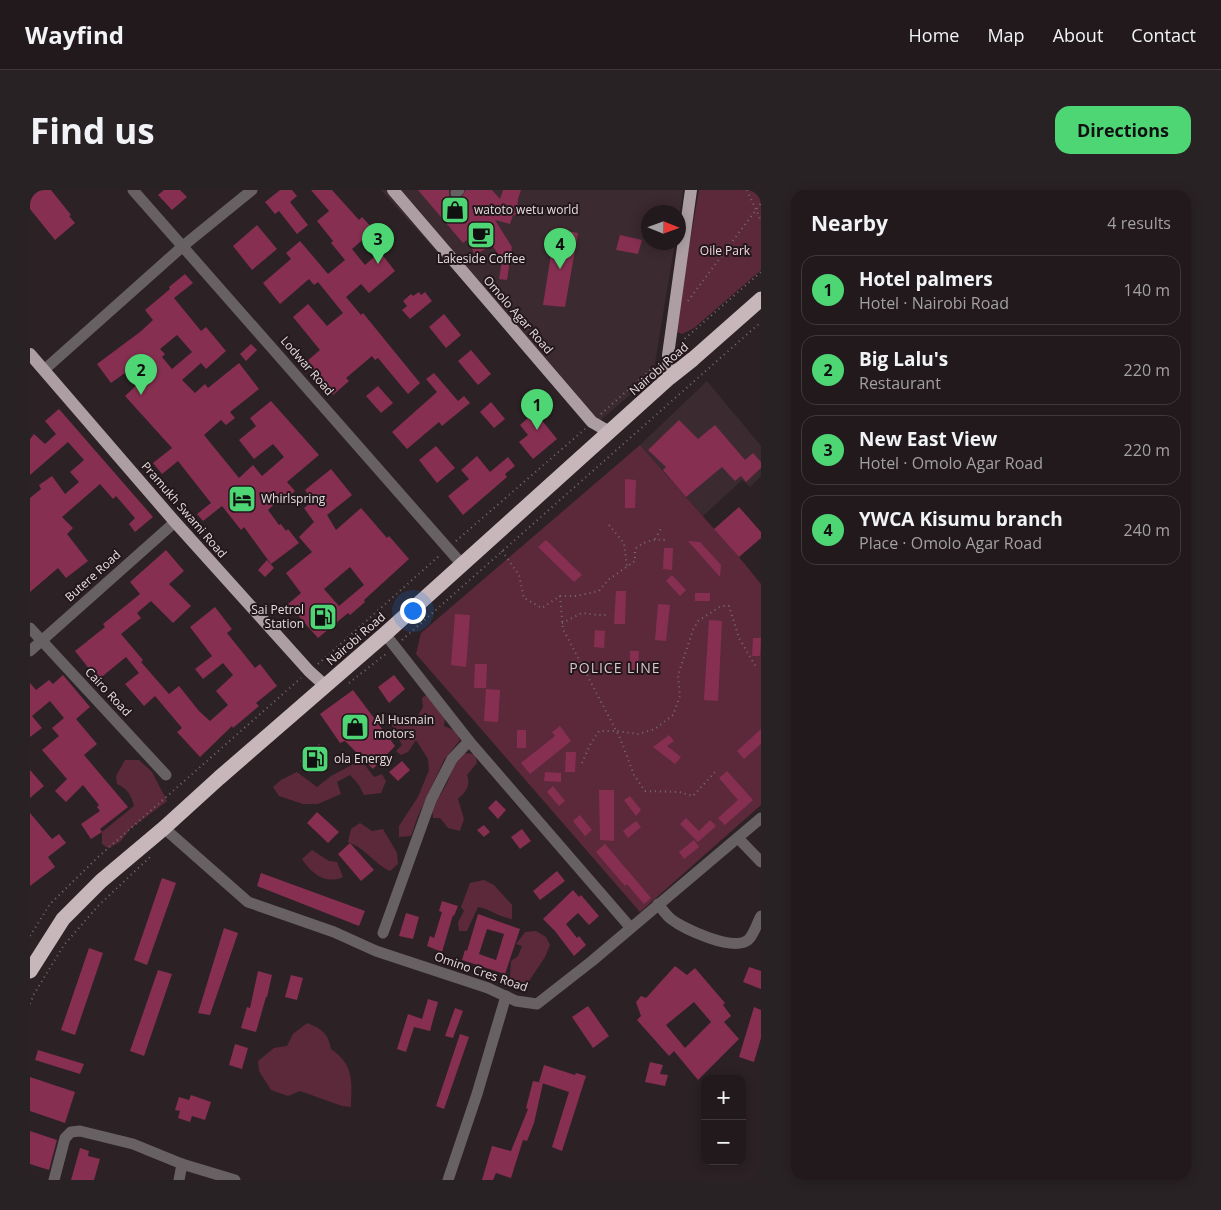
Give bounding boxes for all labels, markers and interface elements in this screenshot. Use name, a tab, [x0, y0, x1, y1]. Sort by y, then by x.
text: Wayfind	[25, 18, 124, 51]
text: Home	[909, 23, 959, 47]
text: Map	[987, 23, 1025, 47]
text: About	[1053, 23, 1103, 47]
text: Contact	[1131, 23, 1196, 47]
button: Directions	[1055, 106, 1191, 154]
text: Find us	[30, 107, 155, 154]
shop icon: watoto wetu world	[440, 195, 470, 225]
place label: watoto wetu world	[474, 201, 579, 218]
north arrow	[641, 205, 686, 250]
text: Nearby	[811, 209, 888, 237]
text: 4 results	[1107, 212, 1171, 234]
cafe icon: Lakeside Coffee	[466, 220, 496, 250]
pin: 3	[362, 223, 394, 264]
pin: 4	[544, 228, 576, 269]
park label: Oile Park	[700, 242, 751, 259]
place label: Lakeside Coffee	[437, 250, 525, 267]
text: Hotel palmers	[859, 266, 993, 292]
street label: Omolo Agar Road	[480, 272, 557, 357]
text: 1	[823, 279, 833, 301]
text: 140 m	[1124, 279, 1170, 301]
text: Hotel · Nairobi Road	[859, 292, 1009, 314]
street label: Lodwar Road	[277, 332, 338, 399]
street label: Nairobi Road	[626, 338, 692, 399]
text: Big Lalu's	[859, 346, 948, 372]
pin: 2	[125, 354, 157, 395]
text: 2	[823, 359, 833, 381]
text: 220 m	[1124, 359, 1170, 381]
text: Restaurant	[859, 372, 941, 394]
pin: 1	[521, 389, 553, 430]
text: New East View	[859, 426, 997, 452]
text: 3	[823, 439, 833, 461]
text: 220 m	[1124, 439, 1170, 461]
text: Hotel · Omolo Agar Road	[859, 452, 1043, 474]
street label: Pramukh Swami Road	[138, 458, 231, 561]
hotel icon: Whirlspring	[227, 484, 257, 514]
place label: Whirlspring	[261, 490, 326, 507]
text: YWCA Kisumu branch	[859, 506, 1063, 532]
text: 4	[823, 519, 833, 541]
text: 240 m	[1124, 519, 1170, 541]
text: Place · Omolo Agar Road	[859, 532, 1042, 554]
street label: Butere Road	[61, 546, 124, 605]
your location	[400, 598, 426, 624]
place label: Sai Petrol Station	[251, 601, 304, 632]
fuel station icon: Sai Petrol Station	[308, 602, 338, 632]
street label: Nairobi Road	[323, 608, 389, 669]
district label: POLICE LINE	[569, 658, 661, 677]
street label: Cairo Road	[81, 664, 135, 720]
place label: Al Husnain motors	[374, 711, 434, 742]
shop icon: Al Husnain motors	[340, 712, 370, 742]
fuel station icon: ola Energy	[300, 744, 330, 774]
place label: ola Energy	[334, 750, 393, 767]
street label: Omino Cres Road	[432, 948, 530, 995]
map controls	[701, 1075, 746, 1165]
button: +	[701, 1075, 746, 1120]
button: −	[701, 1120, 746, 1165]

